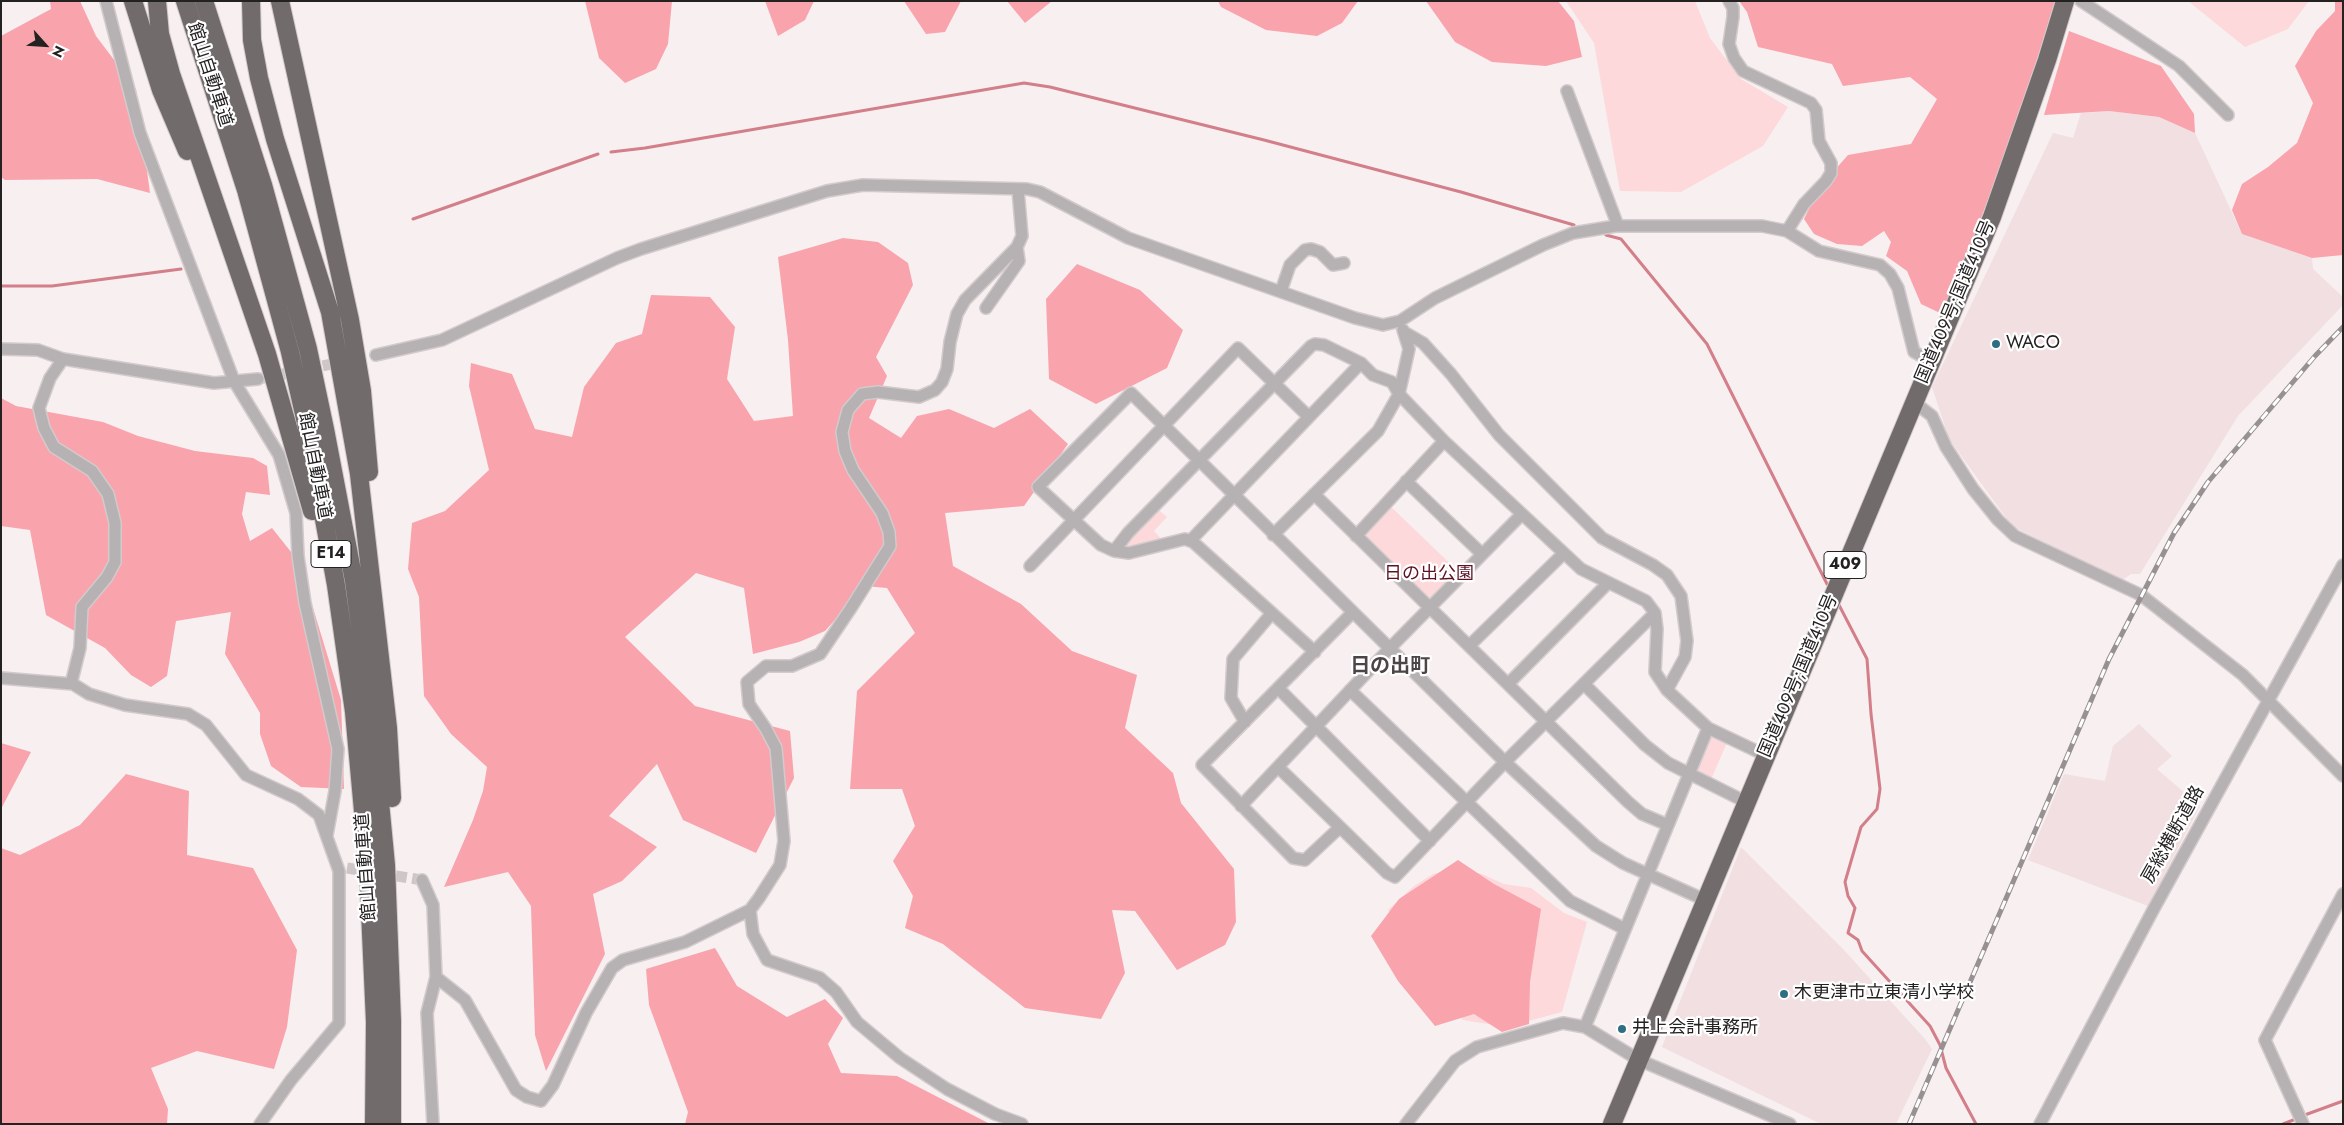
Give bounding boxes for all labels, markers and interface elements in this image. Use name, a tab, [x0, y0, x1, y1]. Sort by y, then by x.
north arrow	[20, 20, 70, 70]
street label: 館山自動車道	[182, 20, 236, 130]
text: N	[47, 42, 70, 61]
street label: 国道409号;国道410号	[1912, 217, 2000, 387]
place label: WACO	[2006, 333, 2060, 355]
marker: WACO	[1990, 338, 2002, 350]
street label: 館山自動車道	[293, 411, 335, 521]
road number: E14	[311, 540, 351, 568]
road number: 409	[1824, 552, 1866, 578]
park label: 日の出公園	[1384, 564, 1474, 586]
street label: 国道409号;国道410号	[1755, 591, 1843, 761]
district label: 日の出町	[1350, 655, 1430, 679]
street label: 房総横断道路	[2138, 783, 2210, 887]
street label: 館山自動車道	[352, 812, 382, 922]
place label: 木更津市立東清小学校	[1794, 983, 1974, 1005]
marker: 木更津市立東清小学校	[1778, 988, 1790, 1000]
place label: 井上会計事務所	[1632, 1018, 1758, 1040]
marker: 井上会計事務所	[1616, 1023, 1628, 1035]

